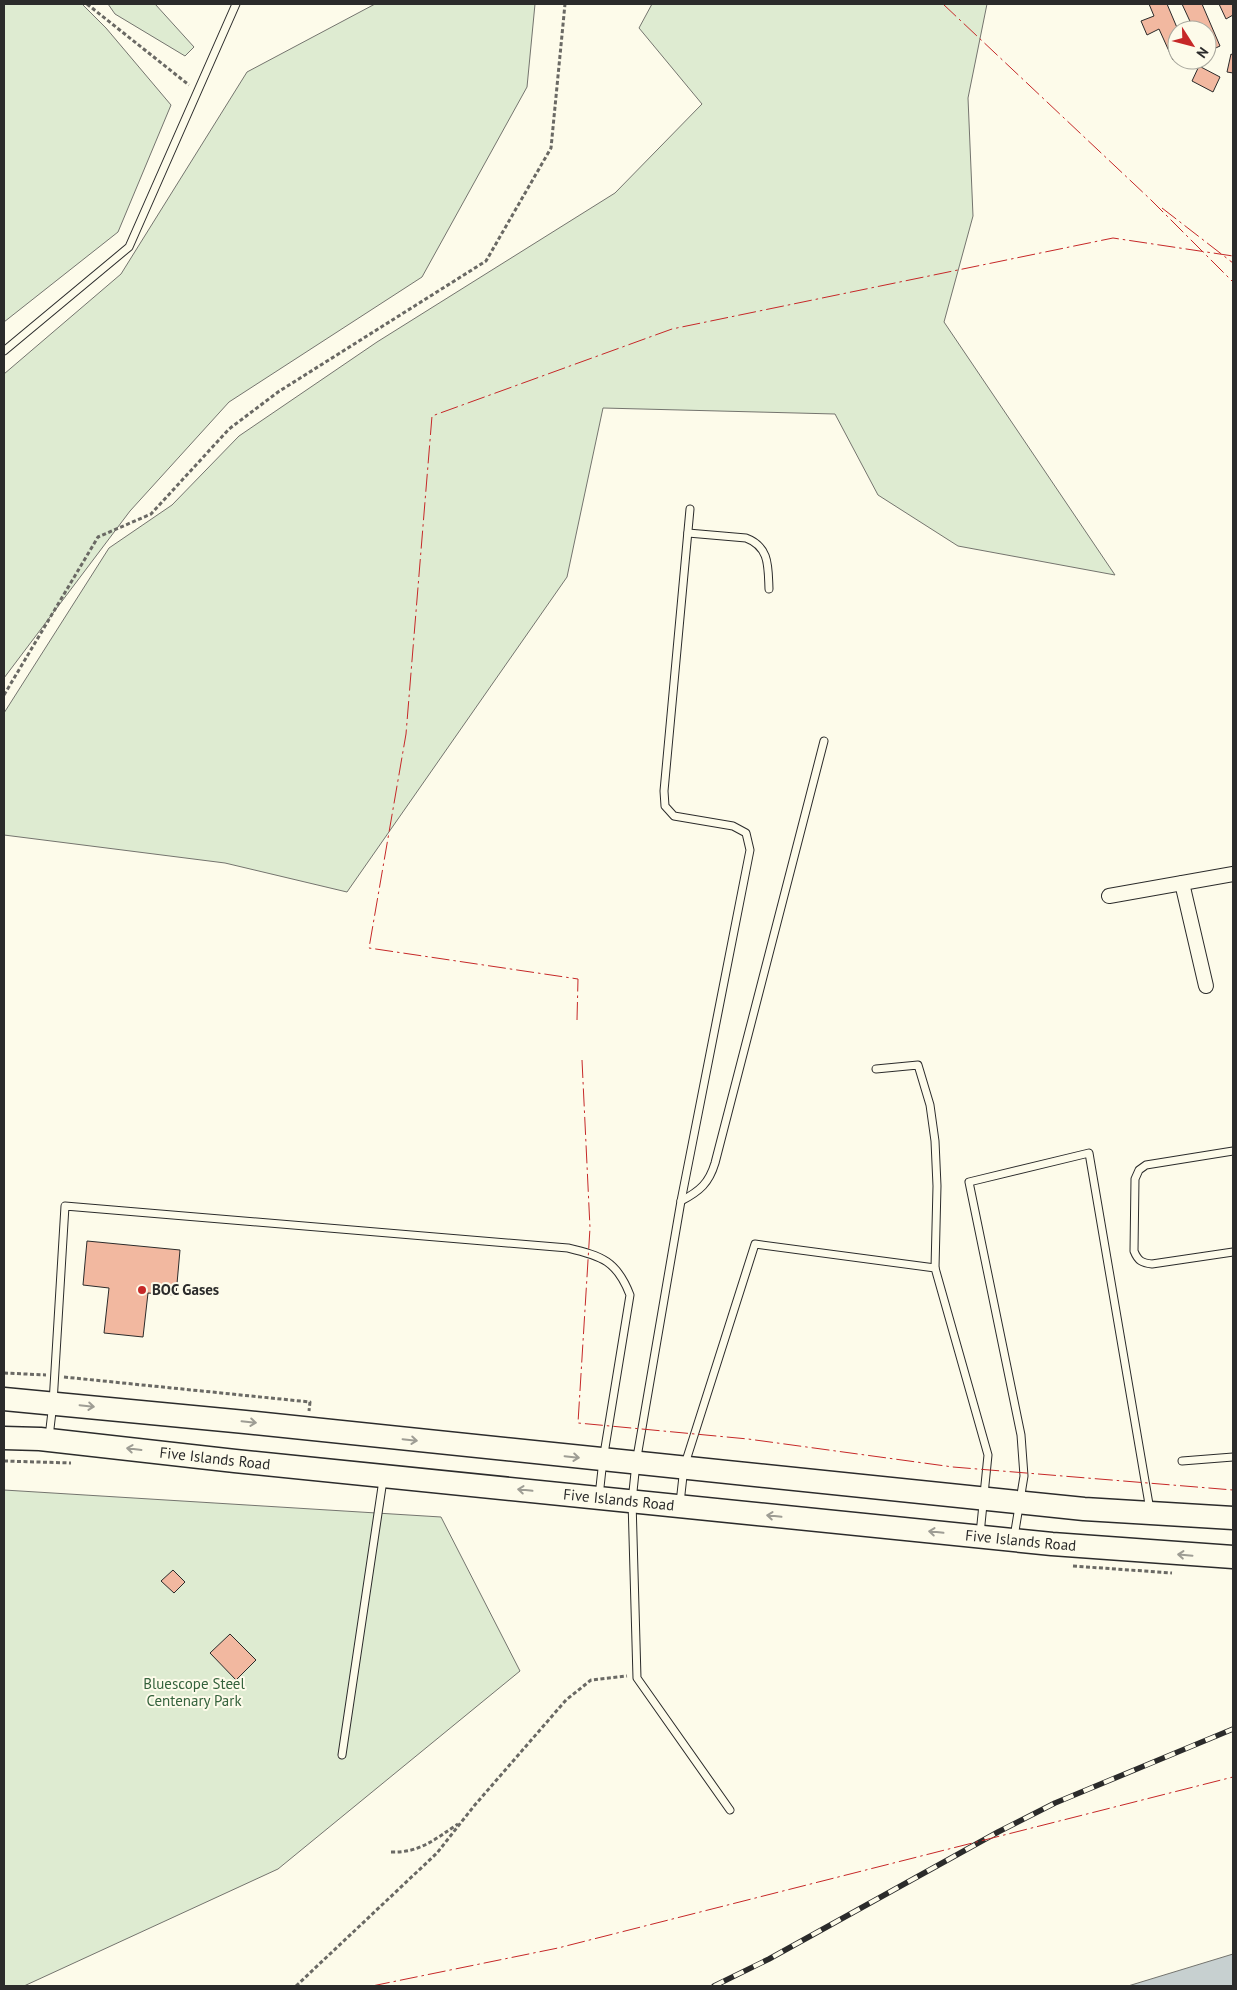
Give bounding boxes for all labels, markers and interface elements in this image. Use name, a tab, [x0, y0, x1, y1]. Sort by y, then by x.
north arrow	[1167, 20, 1217, 70]
text: N	[1193, 44, 1213, 62]
place label: BOC Gases	[152, 1280, 219, 1299]
marker: BOC Gases	[136, 1284, 148, 1296]
one-way arrow	[79, 1401, 95, 1411]
one-way arrow	[241, 1417, 257, 1427]
one-way arrow	[402, 1435, 418, 1445]
street label: Five Islands Road	[158, 1443, 271, 1474]
one-way arrow	[127, 1444, 143, 1454]
one-way arrow	[564, 1452, 580, 1462]
street label: Five Islands Road	[562, 1484, 675, 1515]
one-way arrow	[518, 1485, 534, 1495]
one-way arrow	[766, 1511, 782, 1520]
street label: Five Islands Road	[964, 1525, 1077, 1555]
one-way arrow	[928, 1527, 944, 1537]
one-way arrow	[1177, 1550, 1193, 1560]
park label: Bluescope Steel Centenary Park	[143, 1674, 245, 1710]

